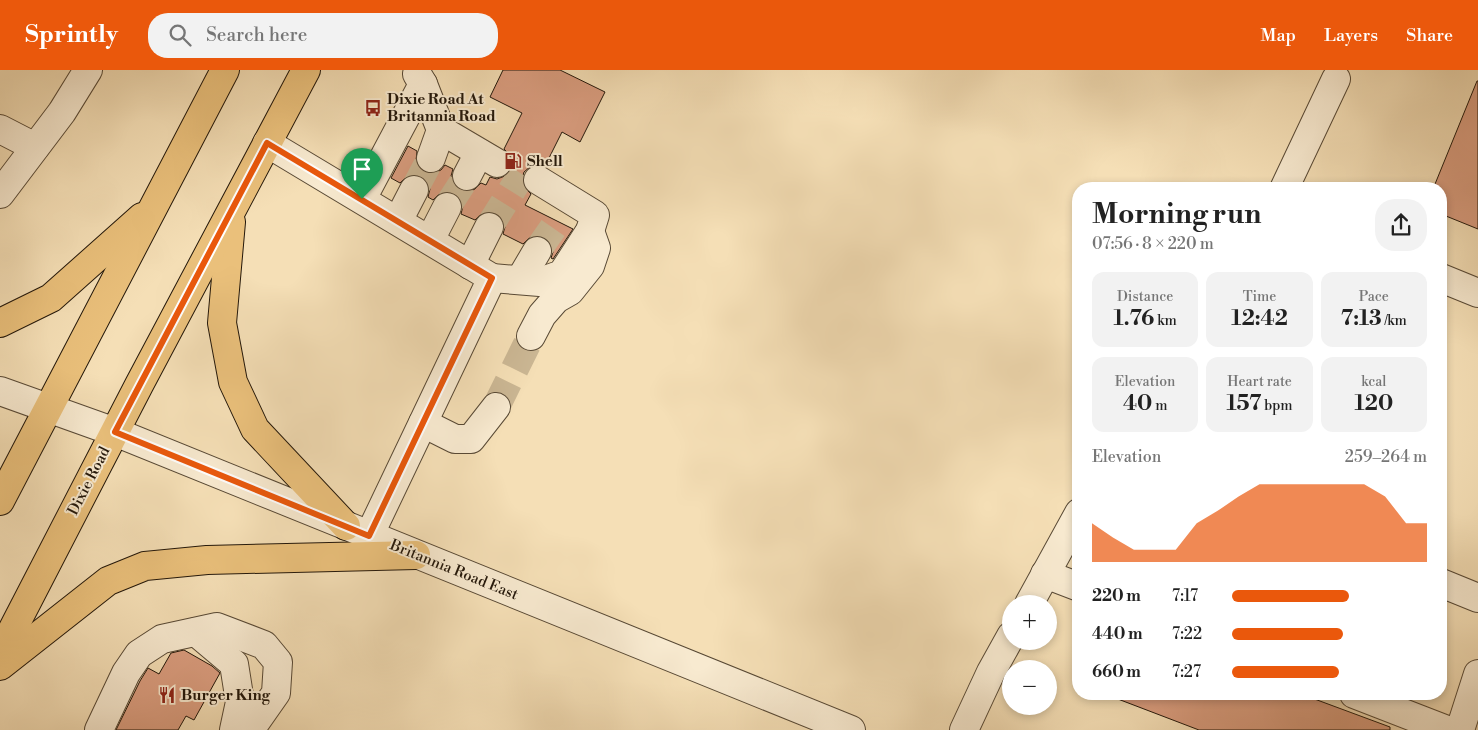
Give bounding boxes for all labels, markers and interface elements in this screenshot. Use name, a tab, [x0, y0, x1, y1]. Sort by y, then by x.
search box	[148, 13, 498, 58]
text: Sprintly	[25, 20, 118, 50]
icon: search	[166, 21, 194, 49]
text: Search here	[206, 23, 307, 47]
text: Map	[1261, 24, 1296, 47]
text: Layers	[1324, 24, 1378, 47]
text: Share	[1406, 24, 1453, 47]
place label: Dixie Road At Britannia Road	[387, 90, 496, 126]
bus stop icon: Dixie Road At Britannia Road	[363, 98, 383, 118]
pin	[341, 148, 383, 199]
fuel station icon: Shell	[503, 151, 523, 171]
place label: Shell	[527, 152, 563, 171]
icon: arrive	[348, 155, 376, 183]
text: Morning run	[1092, 197, 1261, 232]
button: share	[1375, 199, 1427, 251]
text: 07:56 · 8 × 220 m	[1092, 234, 1214, 254]
text: Distance	[1117, 288, 1173, 306]
text: Time	[1243, 288, 1276, 306]
text: Pace	[1359, 288, 1389, 306]
text: 1.76	[1114, 306, 1154, 332]
text: 12:42	[1231, 306, 1288, 332]
text: 7:13	[1341, 306, 1382, 332]
text: km	[1154, 312, 1177, 330]
text: /km	[1382, 312, 1407, 330]
text: Elevation	[1115, 373, 1175, 391]
text: Heart rate	[1227, 373, 1292, 391]
text: kcal	[1361, 373, 1387, 391]
text: 40	[1123, 391, 1152, 417]
text: 157	[1226, 391, 1261, 417]
text: 120	[1354, 391, 1393, 417]
text: m	[1152, 397, 1167, 415]
text: bpm	[1261, 397, 1293, 415]
street label: Dixie Road	[64, 443, 115, 519]
text: Elevation	[1092, 447, 1161, 467]
text: 259–264 m	[1345, 447, 1427, 467]
street label: Britannia Road East	[386, 535, 522, 605]
text: 220 m	[1092, 586, 1141, 606]
text: 7:17	[1172, 586, 1198, 606]
map controls	[1002, 595, 1057, 715]
button: +	[1002, 595, 1057, 650]
text: 440 m	[1092, 624, 1142, 644]
text: 7:22	[1172, 624, 1202, 644]
button: −	[1002, 660, 1057, 715]
text: 660 m	[1092, 662, 1141, 682]
text: 7:27	[1172, 662, 1201, 682]
restaurant icon: Burger King	[157, 685, 177, 705]
place label: Burger King	[181, 686, 271, 705]

